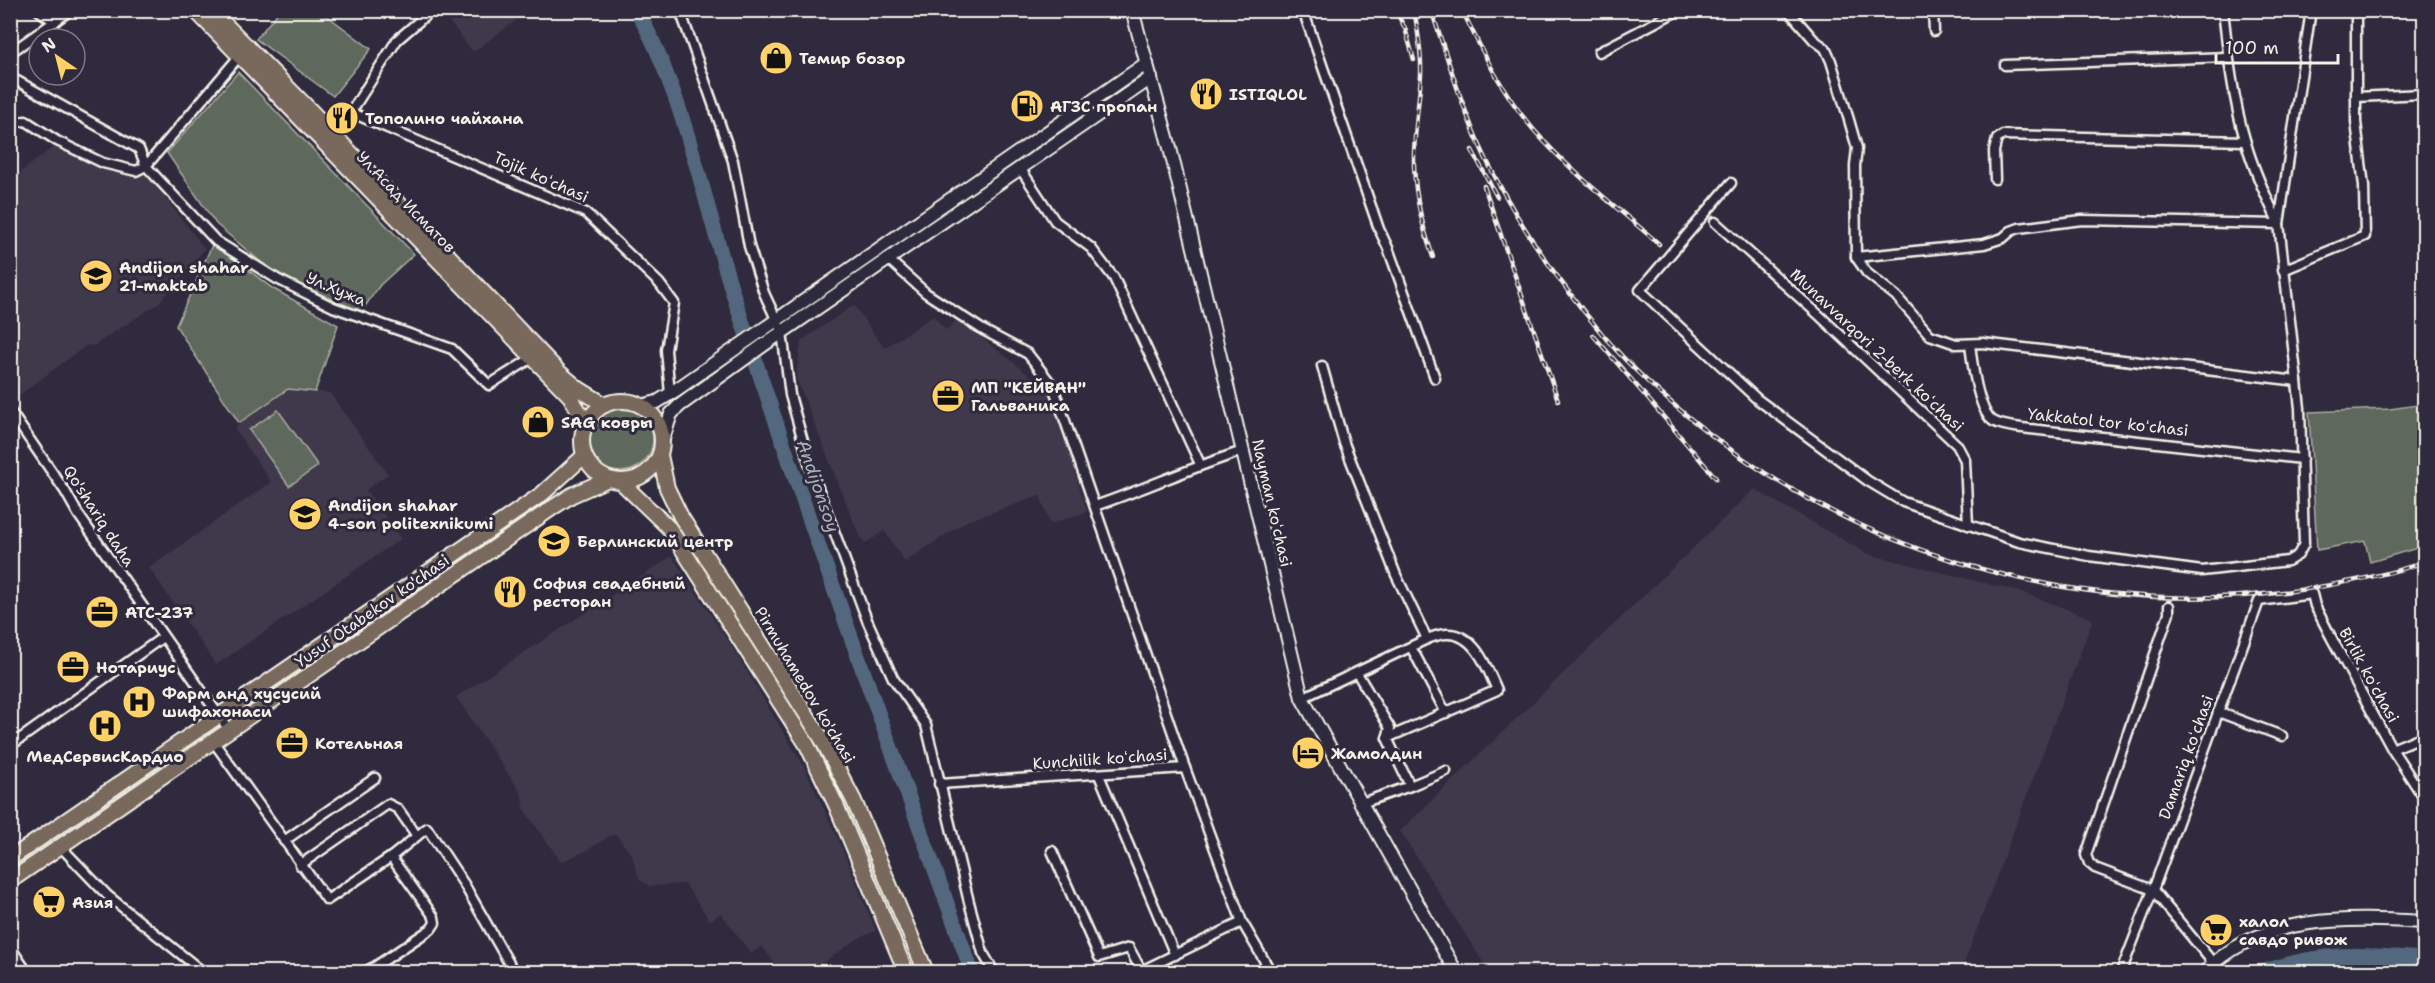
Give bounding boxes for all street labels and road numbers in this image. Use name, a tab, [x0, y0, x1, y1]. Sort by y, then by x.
street label: Ул.Асад Исматов	[352, 147, 460, 257]
street label: Tojik koʻchasi	[490, 147, 592, 207]
street label: Munavvarqori 2-berk koʻchasi	[1786, 264, 1968, 436]
street label: Ул.Хужа	[303, 267, 369, 311]
street label: Yakkatol tor koʻchasi	[2026, 403, 2190, 441]
street label: Nayman koʻchasi	[1247, 437, 1297, 569]
street label: Qo'shariq daha	[58, 461, 140, 571]
street label: Yusuf Otabekov ko'chasi	[291, 550, 453, 672]
street label: Pirmuhamedov ko'chasi	[750, 603, 860, 767]
street label: Birlik koʻchasi	[2334, 624, 2404, 726]
street label: Damariq koʻchasi	[2154, 692, 2218, 822]
street label: Kunchilik koʻchasi	[1032, 744, 1168, 774]

